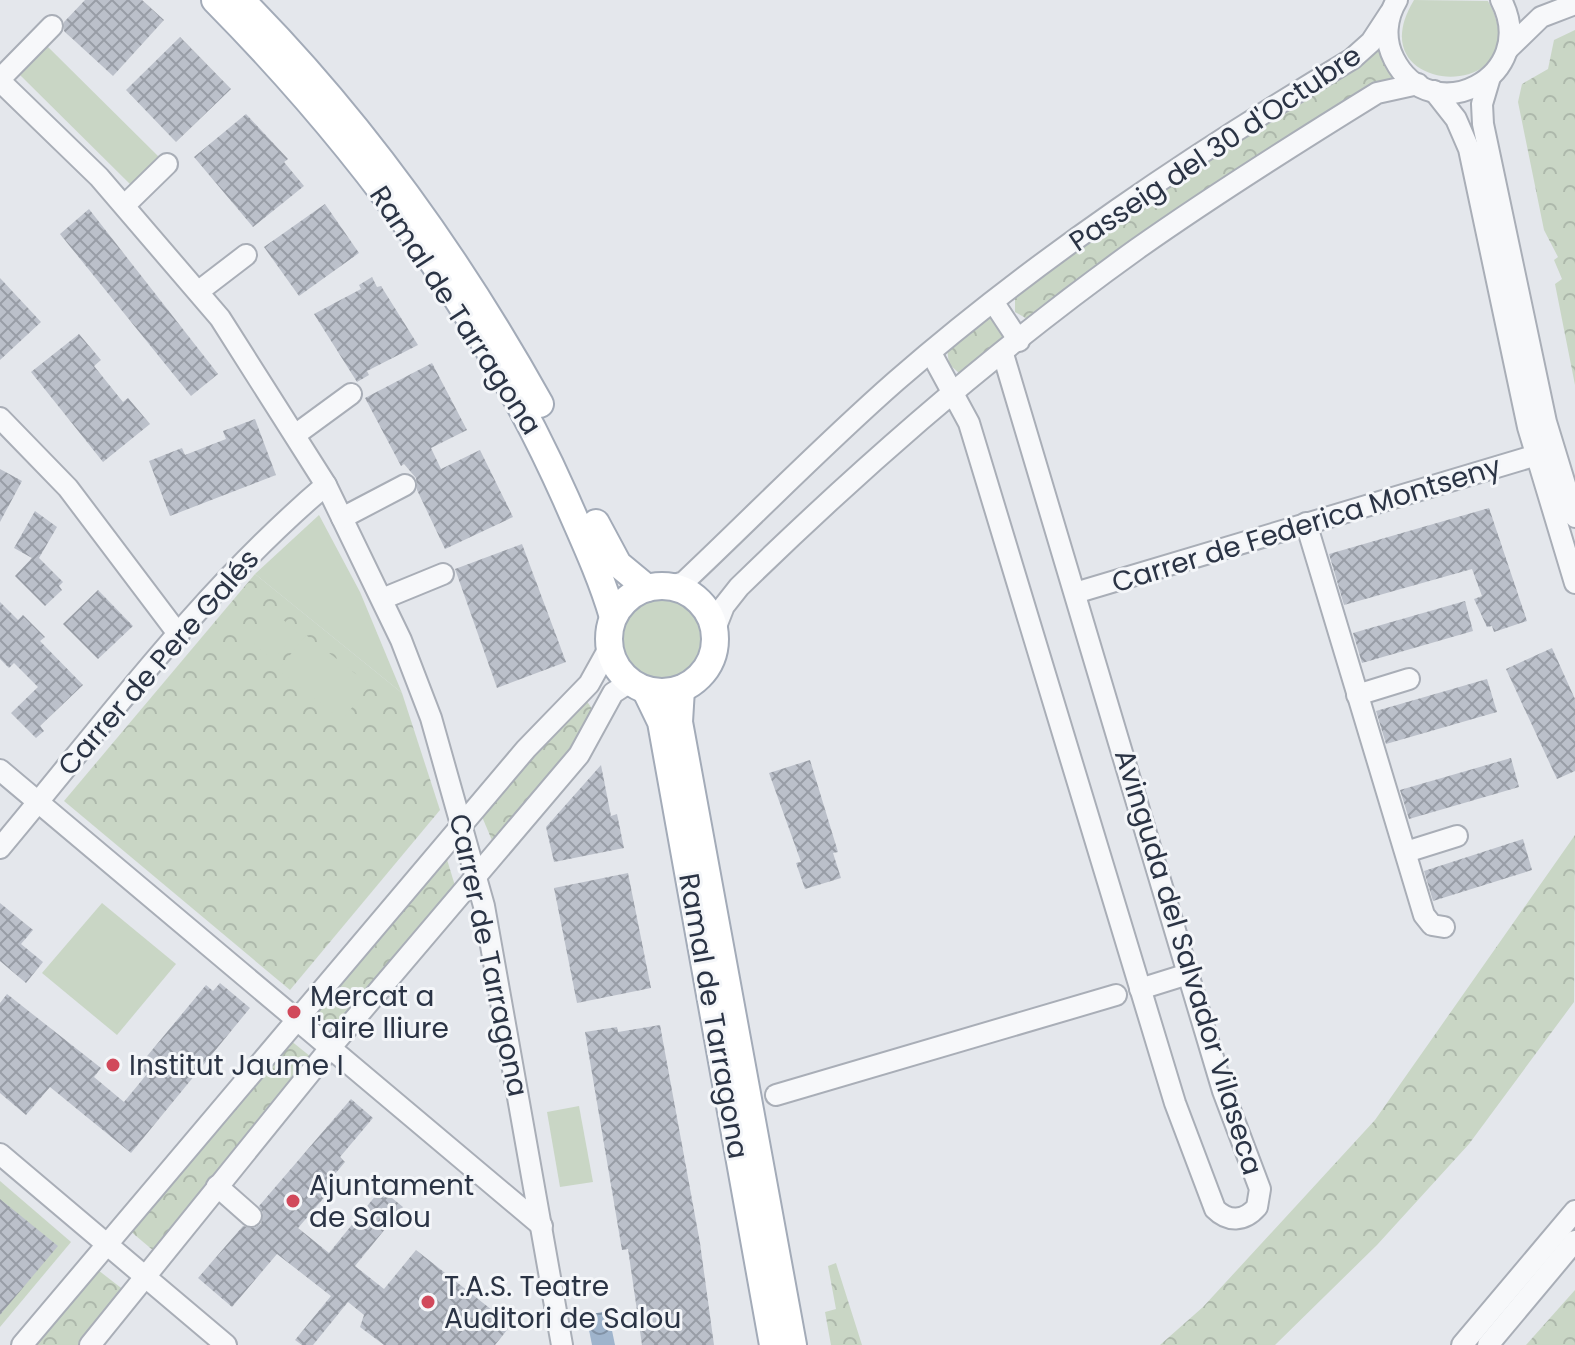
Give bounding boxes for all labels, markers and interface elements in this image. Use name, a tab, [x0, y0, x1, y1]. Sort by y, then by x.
street label: Passeig del 30 d'Octubre	[1062, 36, 1369, 261]
street label: Ramal de Tarragona	[360, 178, 551, 442]
street label: Carrer de Federica Montseny	[1107, 447, 1506, 602]
street label: Carrer de Pere Galés	[49, 541, 268, 784]
street label: Avinguda del Salvador Vilaseca	[1105, 744, 1272, 1180]
street label: Carrer de Tarragona	[439, 810, 538, 1100]
street label: Ramal de Tarragona	[669, 870, 758, 1162]
place label: Mercat a l'aire lliure	[310, 977, 449, 1048]
marker: Mercat a l'aire lliure	[285, 1003, 303, 1021]
place label: Institut Jaume I	[129, 1046, 344, 1085]
marker: Institut Jaume I	[104, 1056, 122, 1074]
place label: Ajuntament de Salou	[309, 1166, 474, 1237]
marker: Ajuntament de Salou	[284, 1192, 302, 1210]
place label: T.A.S. Teatre Auditori de Salou	[444, 1267, 681, 1338]
marker: T.A.S. Teatre Auditori de Salou	[419, 1293, 437, 1311]

